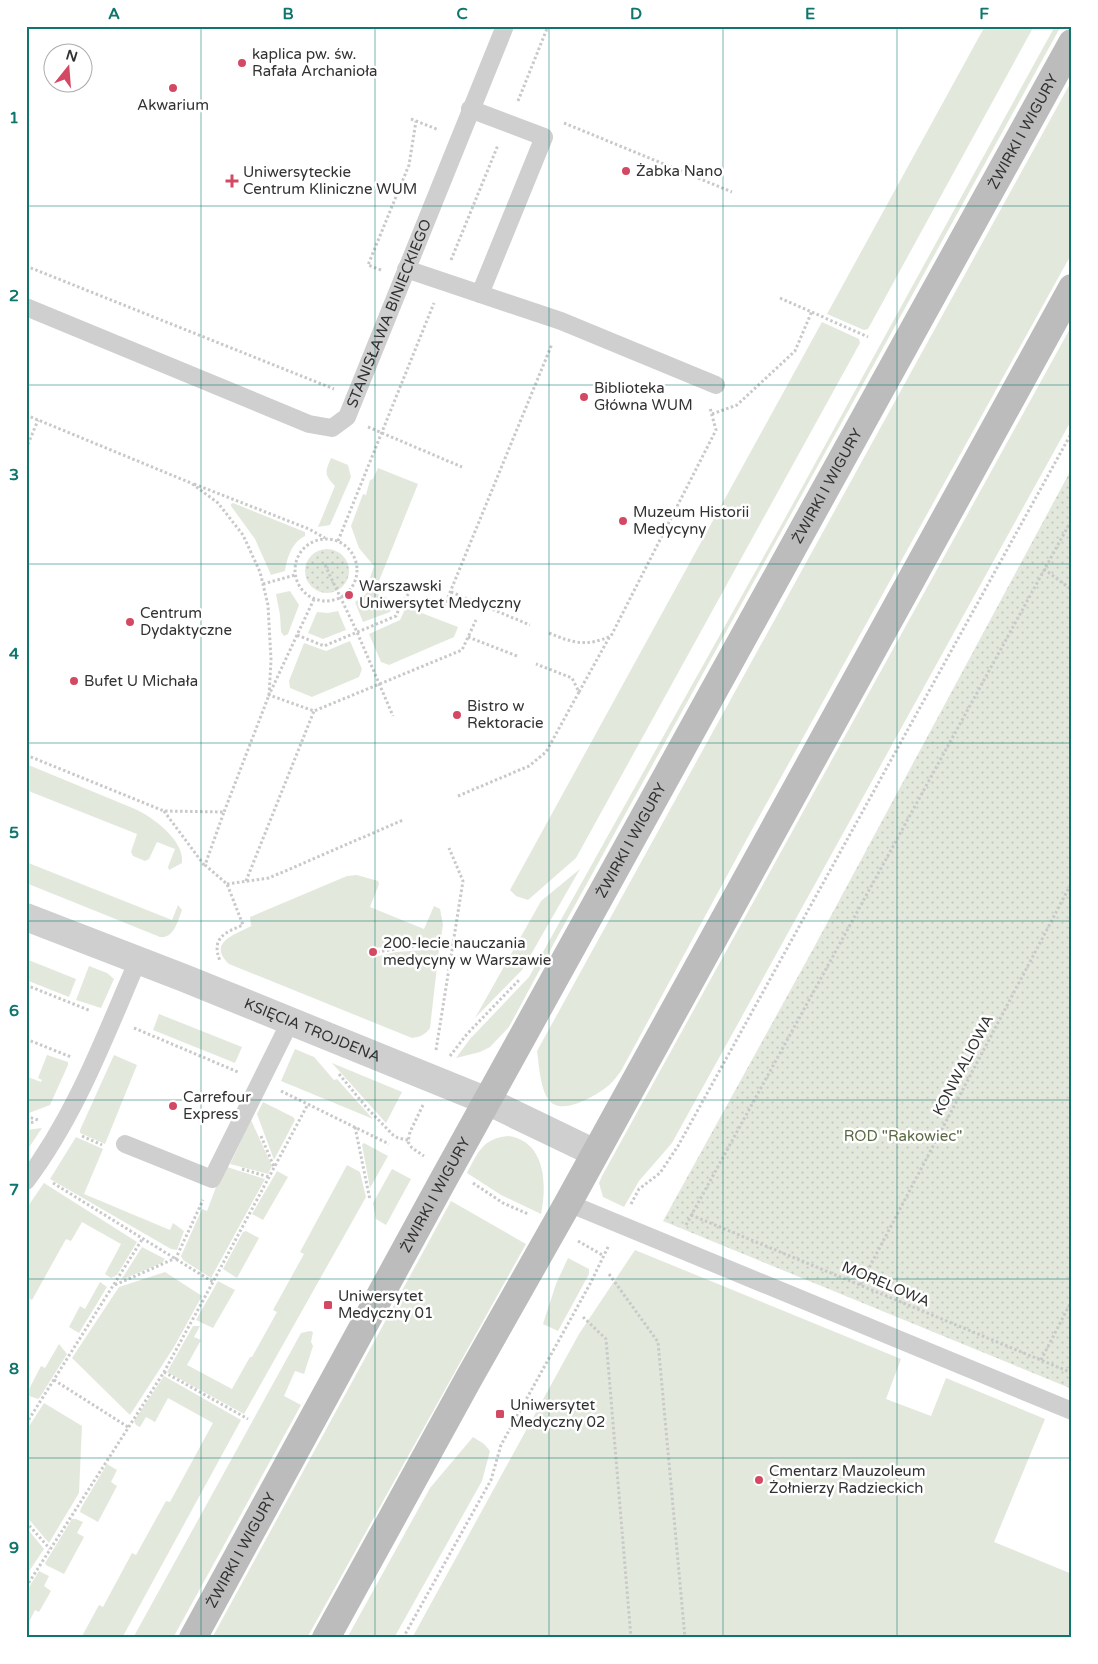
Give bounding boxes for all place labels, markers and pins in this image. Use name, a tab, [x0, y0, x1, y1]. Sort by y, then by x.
place label: kaplica pw. św. Rafała Archanioła	[252, 45, 378, 80]
marker: kaplica pw. św. Rafała Archanioła	[236, 57, 248, 69]
marker: Akwarium	[167, 82, 179, 94]
place label: Akwarium	[137, 96, 209, 114]
place label: Żabka Nano	[636, 162, 723, 180]
place label: Uniwersyteckie Centrum Kliniczne WUM	[243, 163, 417, 198]
marker: Żabka Nano	[620, 165, 632, 177]
marker: Uniwersyteckie Centrum Kliniczne WUM	[225, 174, 239, 188]
place label: Biblioteka Główna WUM	[594, 379, 693, 414]
marker: Biblioteka Główna WUM	[578, 391, 590, 403]
place label: Muzeum Historii Medycyny	[633, 503, 749, 538]
marker: Muzeum Historii Medycyny	[617, 515, 629, 527]
place label: Warszawski Uniwersytet Medyczny	[359, 577, 521, 612]
marker: Warszawski Uniwersytet Medyczny	[343, 589, 355, 601]
place label: Centrum Dydaktyczne	[140, 604, 232, 639]
marker: Centrum Dydaktyczne	[124, 616, 136, 628]
place label: Bufet U Michała	[84, 672, 198, 690]
marker: Bufet U Michała	[68, 675, 80, 687]
place label: Bistro w Rektoracie	[467, 697, 544, 732]
marker: Bistro w Rektoracie	[451, 709, 463, 721]
place label: 200-lecie nauczania medycyny w Warszawie	[383, 934, 551, 969]
marker: 200-lecie nauczania medycyny w Warszawie	[367, 946, 379, 958]
place label: Carrefour Express	[183, 1088, 251, 1123]
marker: Carrefour Express	[167, 1100, 179, 1112]
place label: Uniwersytet Medyczny 01	[338, 1287, 433, 1322]
marker: Uniwersytet Medyczny 01	[322, 1299, 334, 1311]
place label: Uniwersytet Medyczny 02	[510, 1396, 605, 1431]
marker: Uniwersytet Medyczny 02	[494, 1408, 506, 1420]
place label: Cmentarz Mauzoleum Żołnierzy Radzieckich	[769, 1462, 926, 1497]
marker: Cmentarz Mauzoleum Żołnierzy Radzieckich	[753, 1474, 765, 1486]

